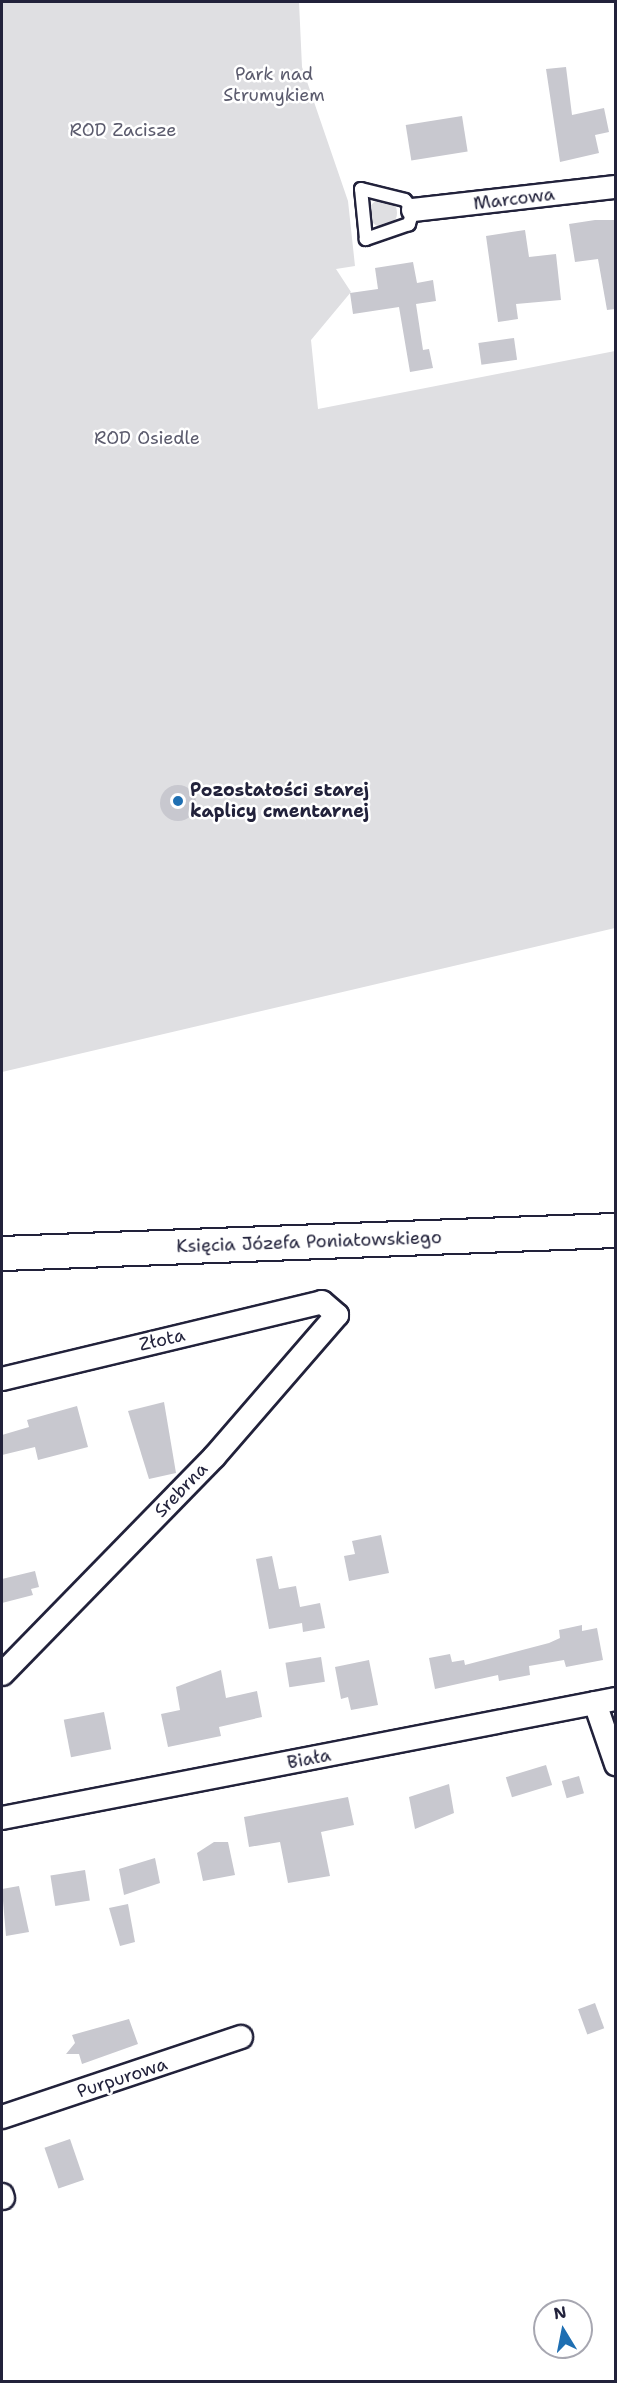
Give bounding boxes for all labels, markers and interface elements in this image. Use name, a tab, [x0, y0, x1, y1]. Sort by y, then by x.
park label: Park nad Strumykiem	[223, 64, 325, 106]
park label: ROD Zacisze	[69, 119, 177, 141]
street label: Marcowa	[472, 183, 556, 215]
park label: ROD Osiedle	[94, 427, 200, 449]
place label: Pozostałości starej kaplicy cmentarnej	[190, 780, 369, 822]
marker: Pozostałości starej kaplicy cmentarnej	[171, 794, 185, 808]
street label: Księcia Józefa Poniatowskiego	[176, 1227, 442, 1257]
street label: Złota	[137, 1324, 187, 1356]
street label: Srebrna	[150, 1458, 212, 1522]
street label: Biała	[285, 1744, 333, 1774]
street label: Purpurowa	[74, 2053, 170, 2103]
north arrow	[533, 2299, 593, 2359]
text: N	[552, 2301, 568, 2324]

